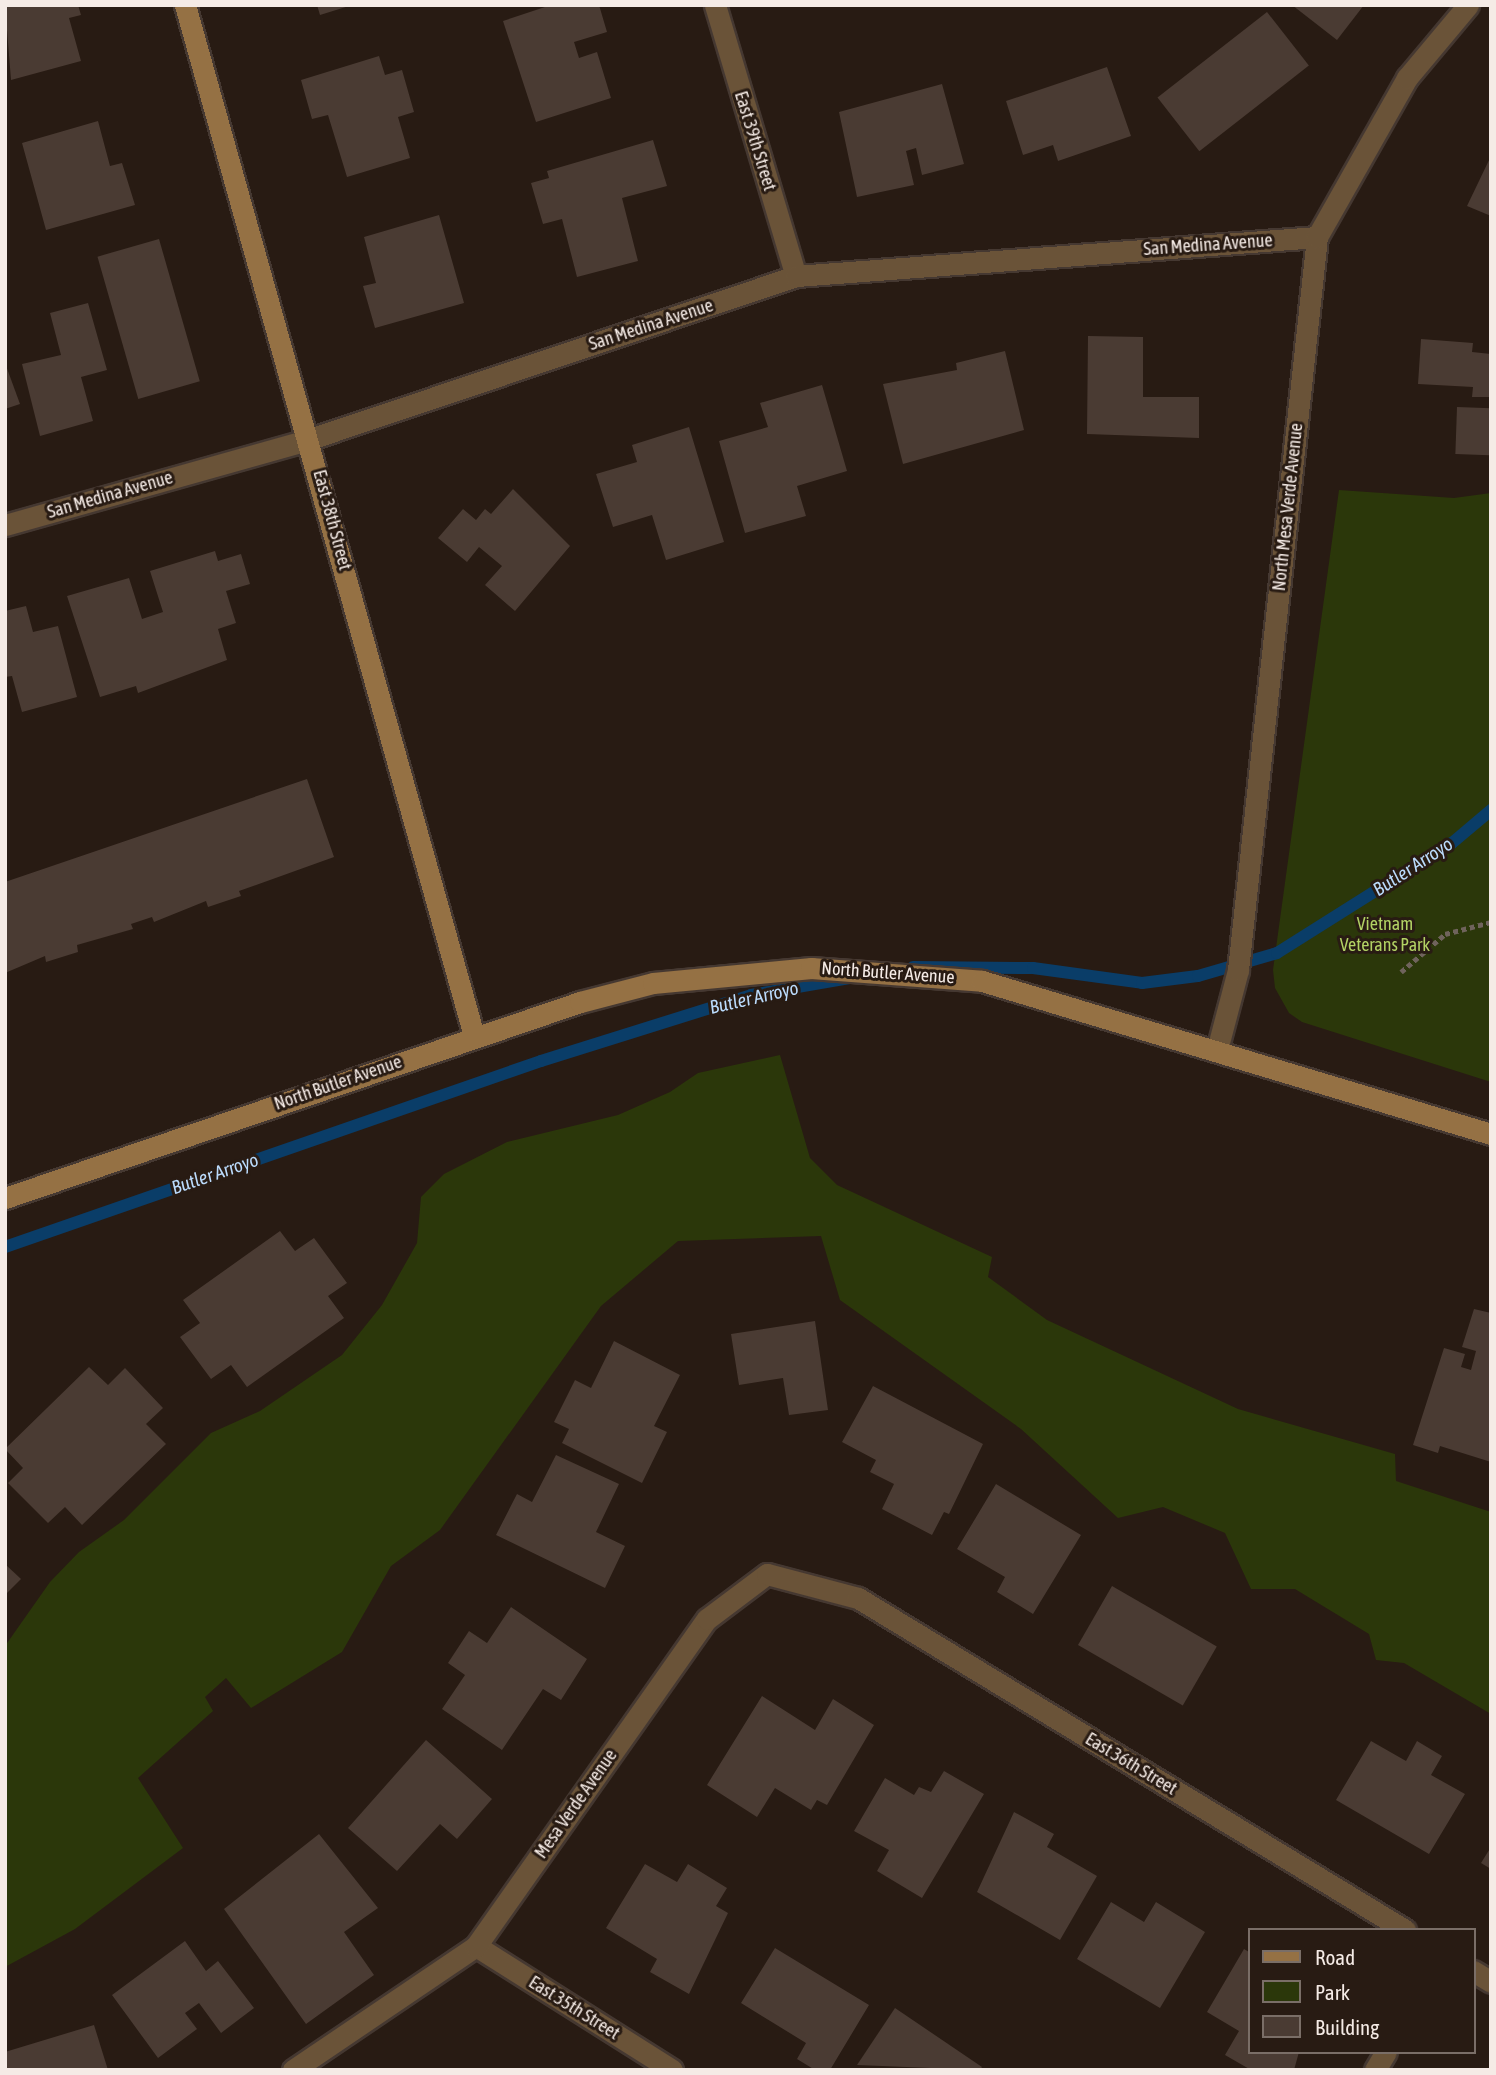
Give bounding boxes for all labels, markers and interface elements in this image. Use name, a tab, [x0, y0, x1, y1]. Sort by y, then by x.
street label: East 39th Street	[730, 89, 780, 193]
street label: San Medina Avenue	[1143, 230, 1273, 260]
street label: San Medina Avenue	[586, 295, 716, 355]
street label: North Mesa Verde Avenue	[1268, 422, 1308, 592]
street label: San Medina Avenue	[45, 467, 175, 523]
street label: East 38th Street	[308, 468, 356, 572]
water label: Butler Arroyo	[1369, 833, 1457, 901]
park label: Vietnam Veterans Park	[1340, 914, 1430, 956]
street label: North Butler Avenue	[821, 958, 955, 988]
water label: Butler Arroyo	[707, 977, 801, 1019]
street label: North Butler Avenue	[271, 1051, 405, 1115]
water label: Butler Arroyo	[169, 1148, 261, 1200]
street label: East 36th Street	[1081, 1728, 1181, 1800]
street label: Mesa Verde Avenue	[530, 1745, 622, 1863]
legend	[1248, 1928, 1475, 2054]
text: Road	[1315, 1945, 1355, 1969]
street label: East 35th Street	[525, 1972, 623, 2044]
text: Park	[1315, 1980, 1350, 2004]
text: Building	[1315, 2015, 1379, 2039]

